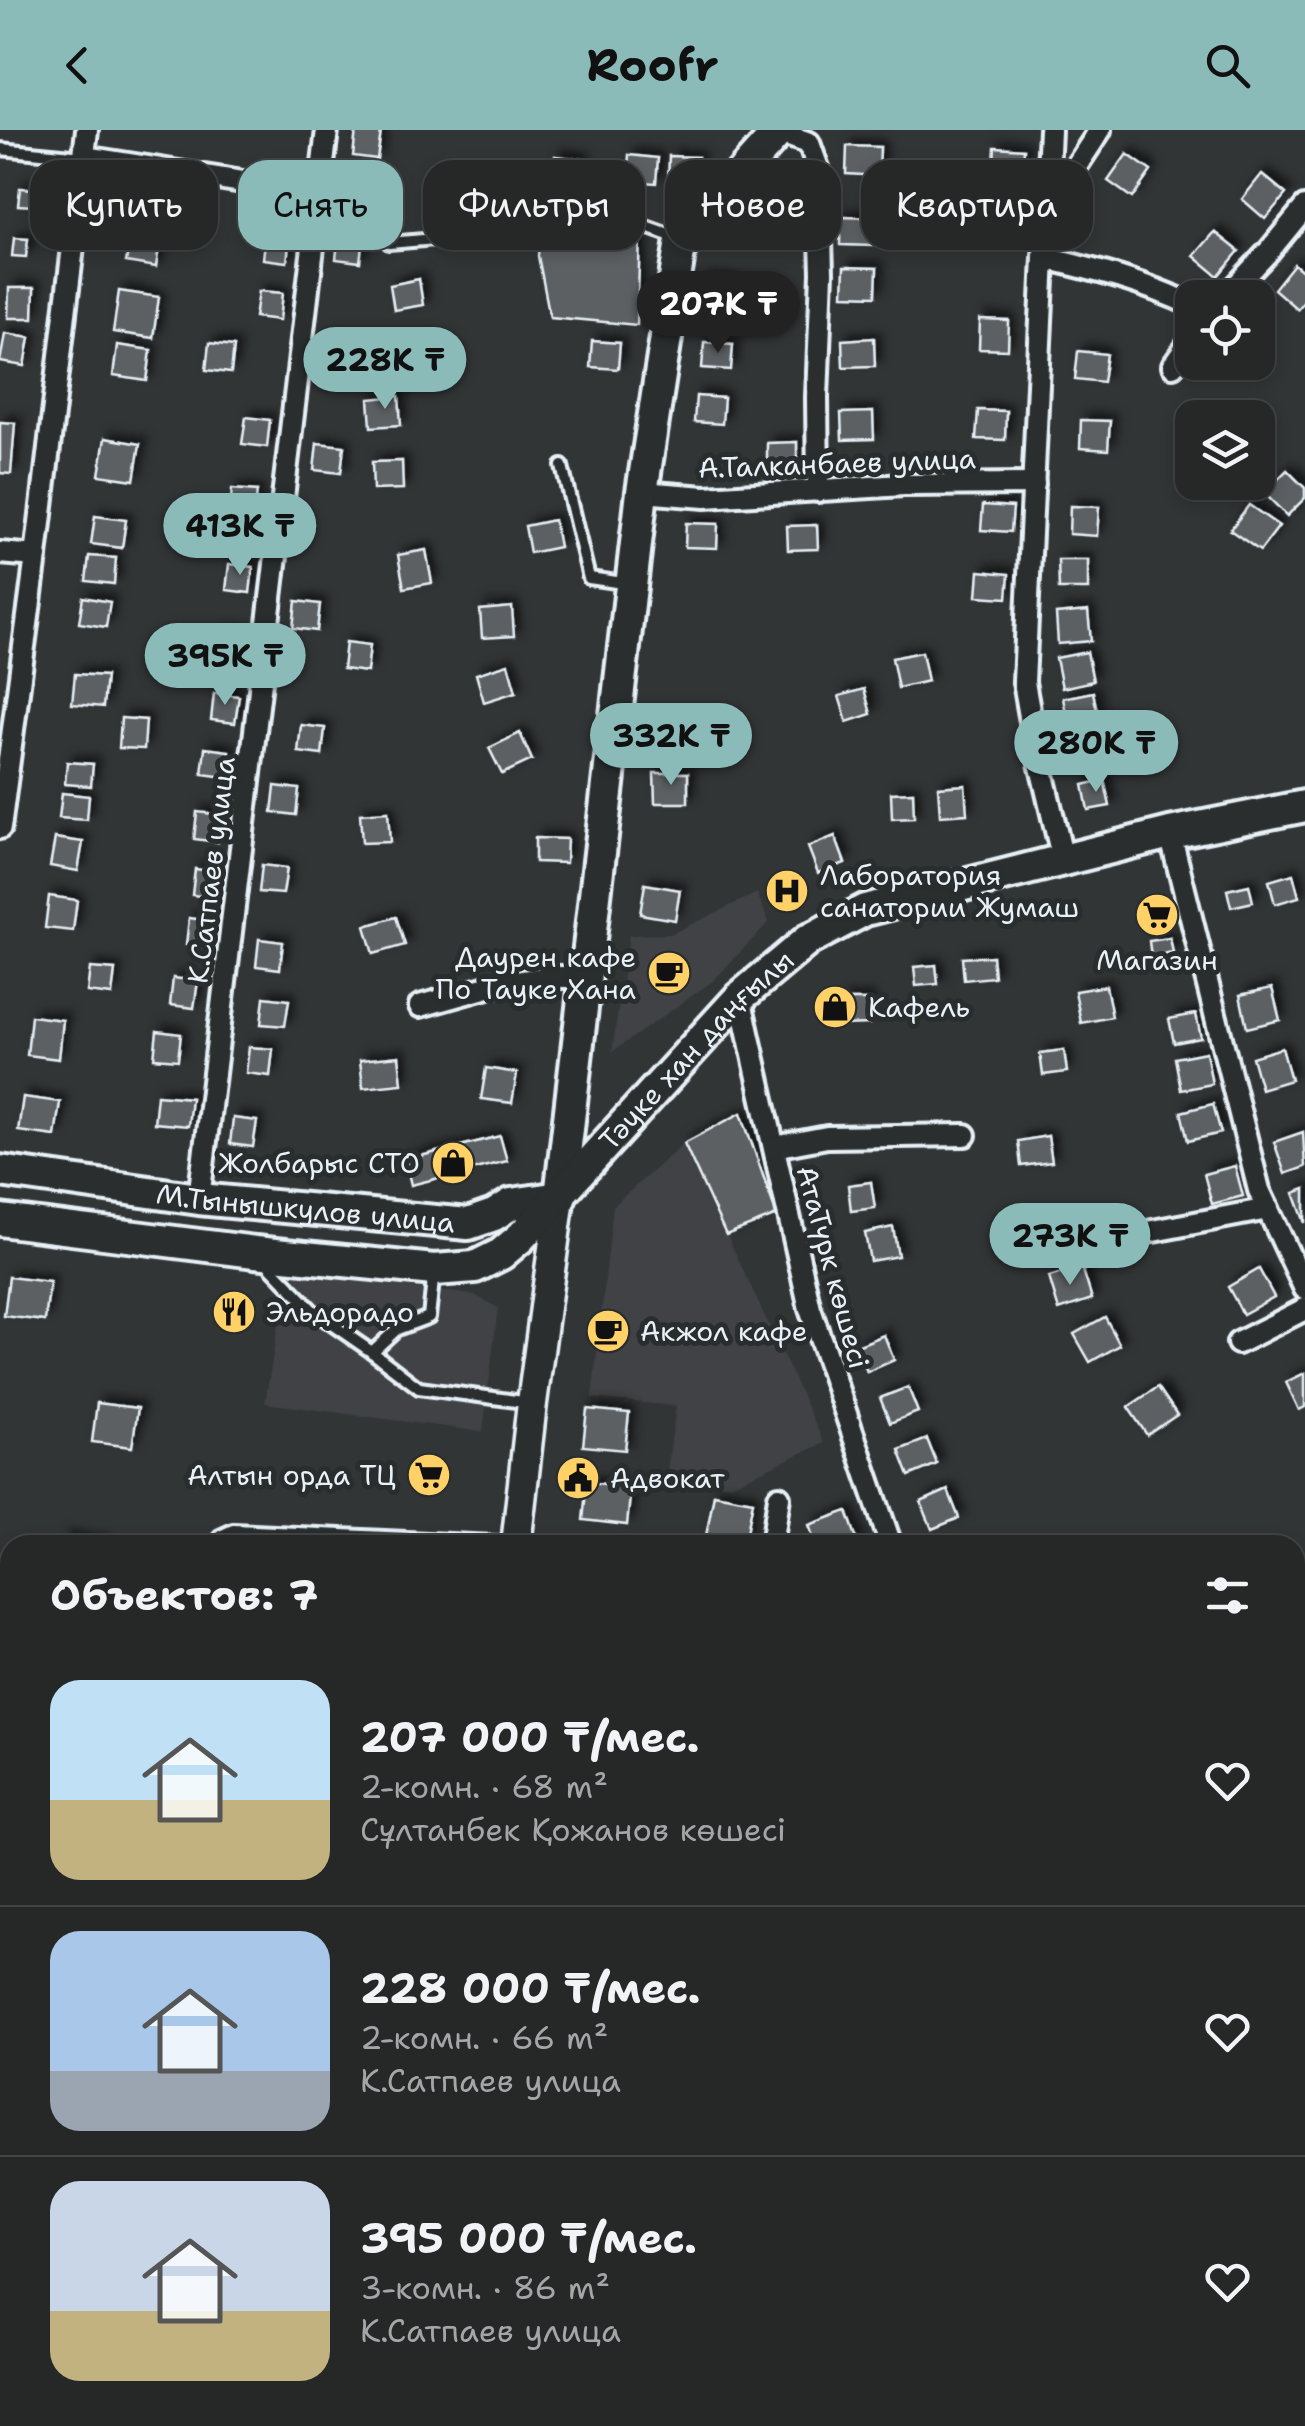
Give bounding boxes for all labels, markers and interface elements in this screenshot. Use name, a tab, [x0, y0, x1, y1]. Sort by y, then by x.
text: Roofr	[586, 35, 719, 95]
icon: back	[50, 38, 105, 93]
icon: search	[1200, 38, 1255, 93]
chip: Купить	[30, 160, 218, 250]
chip: Снять	[238, 160, 403, 250]
chip: Фильтры	[423, 160, 645, 250]
chip: Новое	[665, 160, 841, 250]
chip: Квартира	[861, 160, 1093, 250]
pin: 207K ₸	[637, 271, 799, 356]
map controls	[1175, 280, 1275, 500]
button: locate	[1175, 280, 1275, 380]
text: 207K ₸	[659, 282, 777, 325]
pin: 228K ₸	[304, 327, 466, 412]
text: 228K ₸	[325, 338, 445, 381]
button: layers	[1175, 400, 1275, 500]
street label: А.Талканбаев улица	[698, 439, 976, 487]
pin: 413K ₸	[159, 493, 321, 578]
text: 413K ₸	[185, 504, 295, 547]
pin: 395K ₸	[144, 623, 306, 708]
text: 395K ₸	[167, 634, 283, 677]
pin: 332K ₸	[590, 703, 752, 788]
pin: 280K ₸	[1015, 710, 1177, 795]
text: 332K ₸	[612, 714, 730, 757]
text: 280K ₸	[1036, 721, 1156, 764]
street label: К.Сатпаев улица	[178, 754, 244, 986]
place label: Лаборатория санатории Жумаш	[820, 856, 1079, 926]
hospital icon: Лаборатория санатории Жумаш	[764, 868, 810, 914]
supermarket icon: Магазин	[1134, 892, 1180, 938]
place label: Даурен кафе По Тауке Хана	[436, 938, 636, 1008]
street label: Тәуке хан даңғылы	[590, 941, 802, 1158]
place label: Магазин	[1096, 941, 1218, 979]
cafe icon: Даурен кафе По Тауке Хана	[646, 950, 692, 996]
shop icon: Кафель	[812, 984, 858, 1030]
place label: Кафель	[868, 988, 970, 1026]
shop icon: Жолбарыс СТО	[430, 1140, 476, 1186]
place label: Жолбарыс СТО	[218, 1144, 420, 1182]
street label: АтаТүрк көшесі	[788, 1161, 878, 1373]
street label: М.Тынышкулов улица	[154, 1174, 456, 1242]
pin: 273K ₸	[989, 1203, 1151, 1288]
text: 273K ₸	[1011, 1214, 1129, 1257]
restaurant icon: Эльдорадо	[211, 1289, 257, 1335]
place label: Эльдорадо	[266, 1293, 414, 1331]
cafe icon: Акжол кафе	[585, 1308, 631, 1354]
place label: Акжол кафе	[640, 1312, 808, 1350]
supermarket icon: Алтын орда ТЦ	[406, 1452, 452, 1498]
public building icon: Адвокат	[555, 1455, 601, 1501]
place label: Алтын орда ТЦ	[187, 1456, 396, 1494]
place label: Адвокат	[610, 1459, 725, 1497]
text: Объектов: 7	[50, 1567, 318, 1623]
icon: filters	[1200, 1568, 1255, 1623]
text: 207 000 ₸/мес.	[360, 1709, 700, 1765]
icon: home	[130, 1720, 250, 1840]
icon: heart	[1200, 1753, 1255, 1808]
text: 2-комн. · 68 m²	[360, 1765, 608, 1808]
text: Сұлтанбек Қожанов көшесі	[360, 1808, 786, 1851]
text: 228 000 ₸/мес.	[360, 1960, 701, 2016]
icon: home	[130, 1971, 250, 2091]
icon: heart	[1200, 2004, 1255, 2059]
text: 2-комн. · 66 m²	[360, 2016, 608, 2059]
text: К.Сатпаев улица	[360, 2059, 621, 2102]
text: 395 000 ₸/мес.	[360, 2210, 697, 2266]
icon: home	[130, 2221, 250, 2341]
icon: heart	[1200, 2254, 1255, 2309]
text: 3-комн. · 86 m²	[360, 2266, 610, 2309]
text: К.Сатпаев улица	[360, 2309, 621, 2352]

